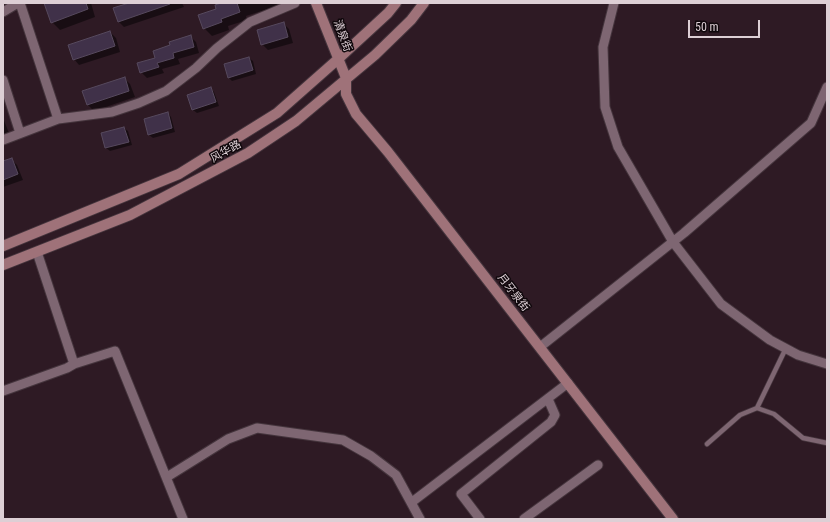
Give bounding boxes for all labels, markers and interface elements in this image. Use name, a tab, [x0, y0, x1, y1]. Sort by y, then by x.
scale bar	[690, 12, 762, 38]
street label: 清泉街	[330, 18, 354, 54]
text: 50 m	[695, 20, 719, 34]
street label: 风华路	[208, 138, 244, 166]
street label: 月牙泉街	[494, 272, 532, 314]

